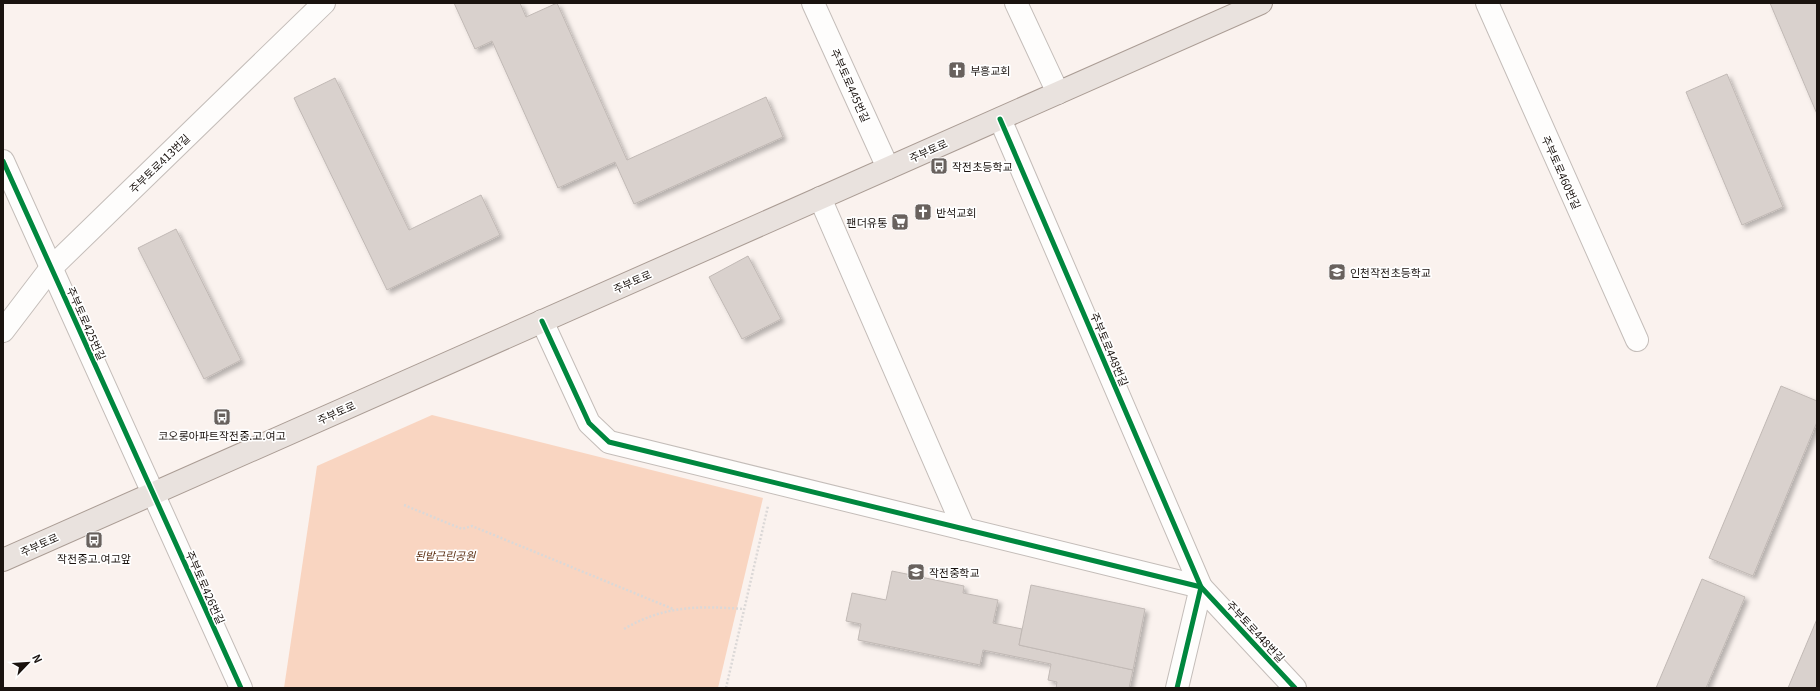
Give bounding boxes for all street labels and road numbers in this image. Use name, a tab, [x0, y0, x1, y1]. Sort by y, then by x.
street label: 주부토로445번길	[828, 46, 874, 124]
street label: 주부토로413번길	[125, 130, 193, 196]
street label: 주부토로460번길	[1539, 133, 1585, 211]
street label: 주부토로	[906, 134, 950, 166]
street label: 주부토로	[610, 265, 654, 297]
street label: 주부토로425번길	[64, 284, 110, 362]
street label: 주부토로448번길	[1087, 309, 1133, 389]
street label: 주부토로	[314, 396, 358, 428]
street label: 주부토로	[17, 528, 61, 560]
street label: 주부토로426번길	[183, 548, 229, 626]
street label: 주부토로448번길	[1223, 597, 1289, 665]

